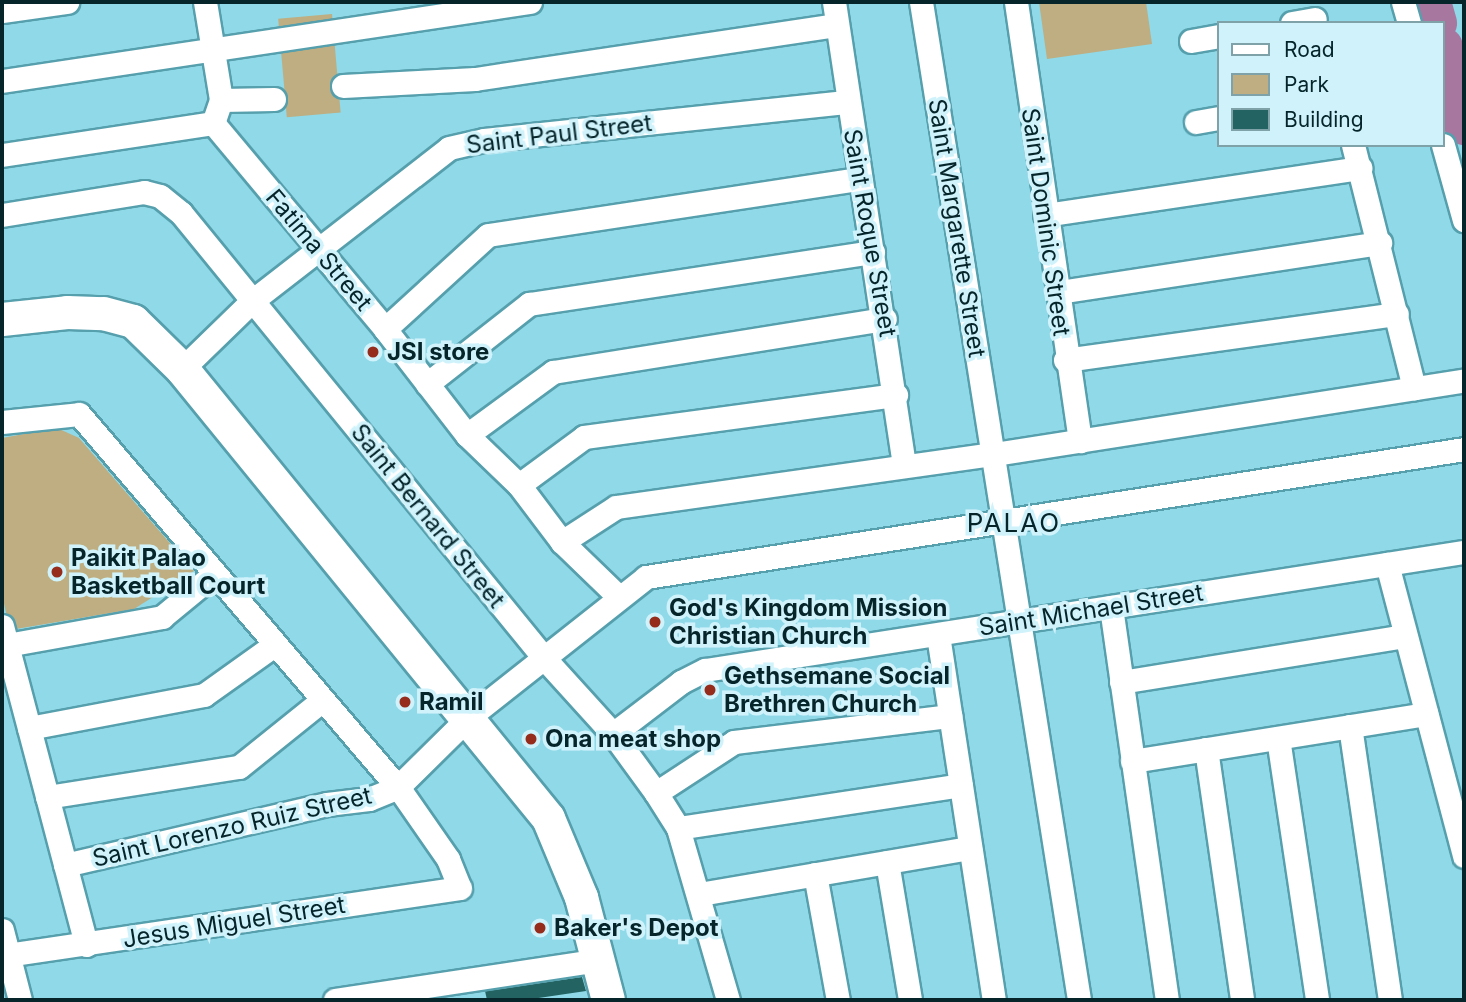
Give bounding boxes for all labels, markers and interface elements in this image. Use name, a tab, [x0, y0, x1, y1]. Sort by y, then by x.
legend	[1218, 21, 1445, 147]
text: Road	[1284, 37, 1335, 62]
text: Park	[1284, 72, 1329, 97]
street label: Saint Margarette Street	[922, 97, 992, 359]
street label: Saint Dominic Street	[1016, 106, 1076, 338]
text: Building	[1284, 107, 1364, 132]
street label: Saint Paul Street	[465, 108, 653, 160]
street label: Saint Roque Street	[838, 127, 902, 339]
street label: Fatima Street	[260, 183, 378, 317]
place label: JSI store	[387, 338, 489, 366]
marker: JSI store	[365, 344, 381, 360]
street label: Saint Bernard Street	[345, 418, 511, 614]
district label: PALAO	[967, 507, 1061, 539]
place label: Paikit Palao Basketball Court	[71, 544, 265, 600]
marker: Paikit Palao Basketball Court	[49, 564, 65, 580]
street label: Saint Michael Street	[977, 578, 1205, 642]
place label: God's Kingdom Mission Christian Church	[669, 594, 947, 650]
marker: God's Kingdom Mission Christian Church	[647, 614, 663, 630]
place label: Gethsemane Social Brethren Church	[724, 662, 950, 718]
marker: Gethsemane Social Brethren Church	[702, 682, 718, 698]
place label: Ramil	[419, 688, 483, 716]
marker: Ramil	[397, 694, 413, 710]
place label: Ona meat shop	[545, 725, 721, 753]
marker: Ona meat shop	[523, 731, 539, 747]
street label: Saint Lorenzo Ruiz Street	[90, 781, 374, 873]
street label: Jesus Miguel Street	[121, 890, 347, 954]
place label: Baker's Depot	[554, 914, 719, 942]
marker: Baker's Depot	[532, 920, 548, 936]

